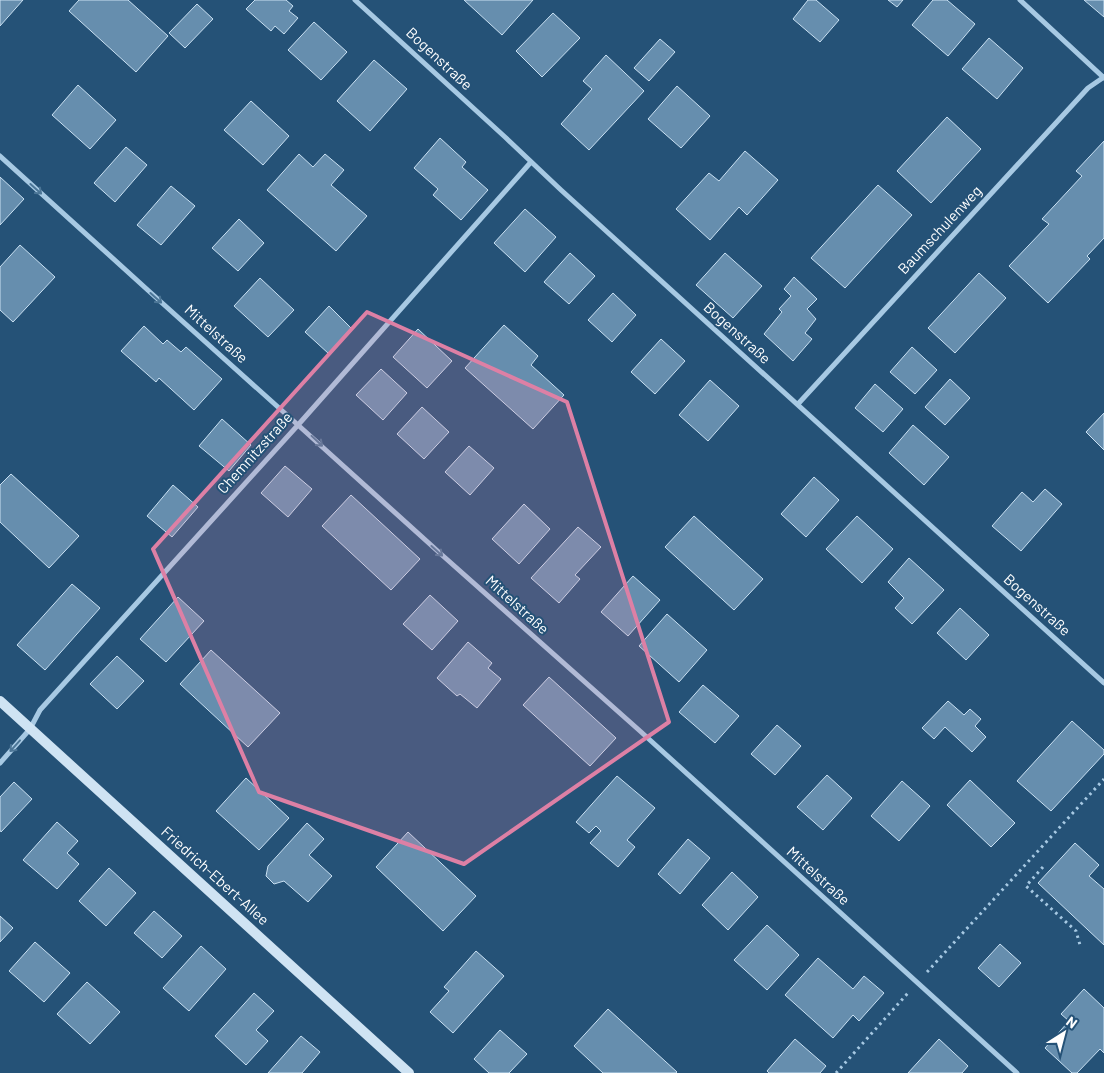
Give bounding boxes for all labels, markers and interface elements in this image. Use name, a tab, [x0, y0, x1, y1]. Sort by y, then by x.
street label: Bogenstraße	[403, 23, 476, 93]
street label: Baumschulenweg	[894, 181, 985, 277]
one-way arrow	[30, 183, 42, 195]
one-way arrow	[150, 292, 163, 304]
street label: Bogenstraße	[701, 298, 775, 367]
street label: Mittelstraße	[181, 300, 252, 366]
street label: Chemnitzstraße	[213, 408, 296, 497]
one-way arrow	[310, 435, 323, 447]
one-way arrow	[430, 545, 443, 556]
street label: Bogenstraße	[1001, 570, 1075, 639]
street label: Mittelstraße	[482, 571, 553, 637]
one-way arrow	[9, 739, 21, 752]
street label: Friedrich-Ebert-Allee	[158, 822, 273, 928]
street label: Mittelstraße	[783, 842, 854, 908]
north arrow	[1039, 1008, 1089, 1058]
text: N	[1063, 1012, 1081, 1032]

